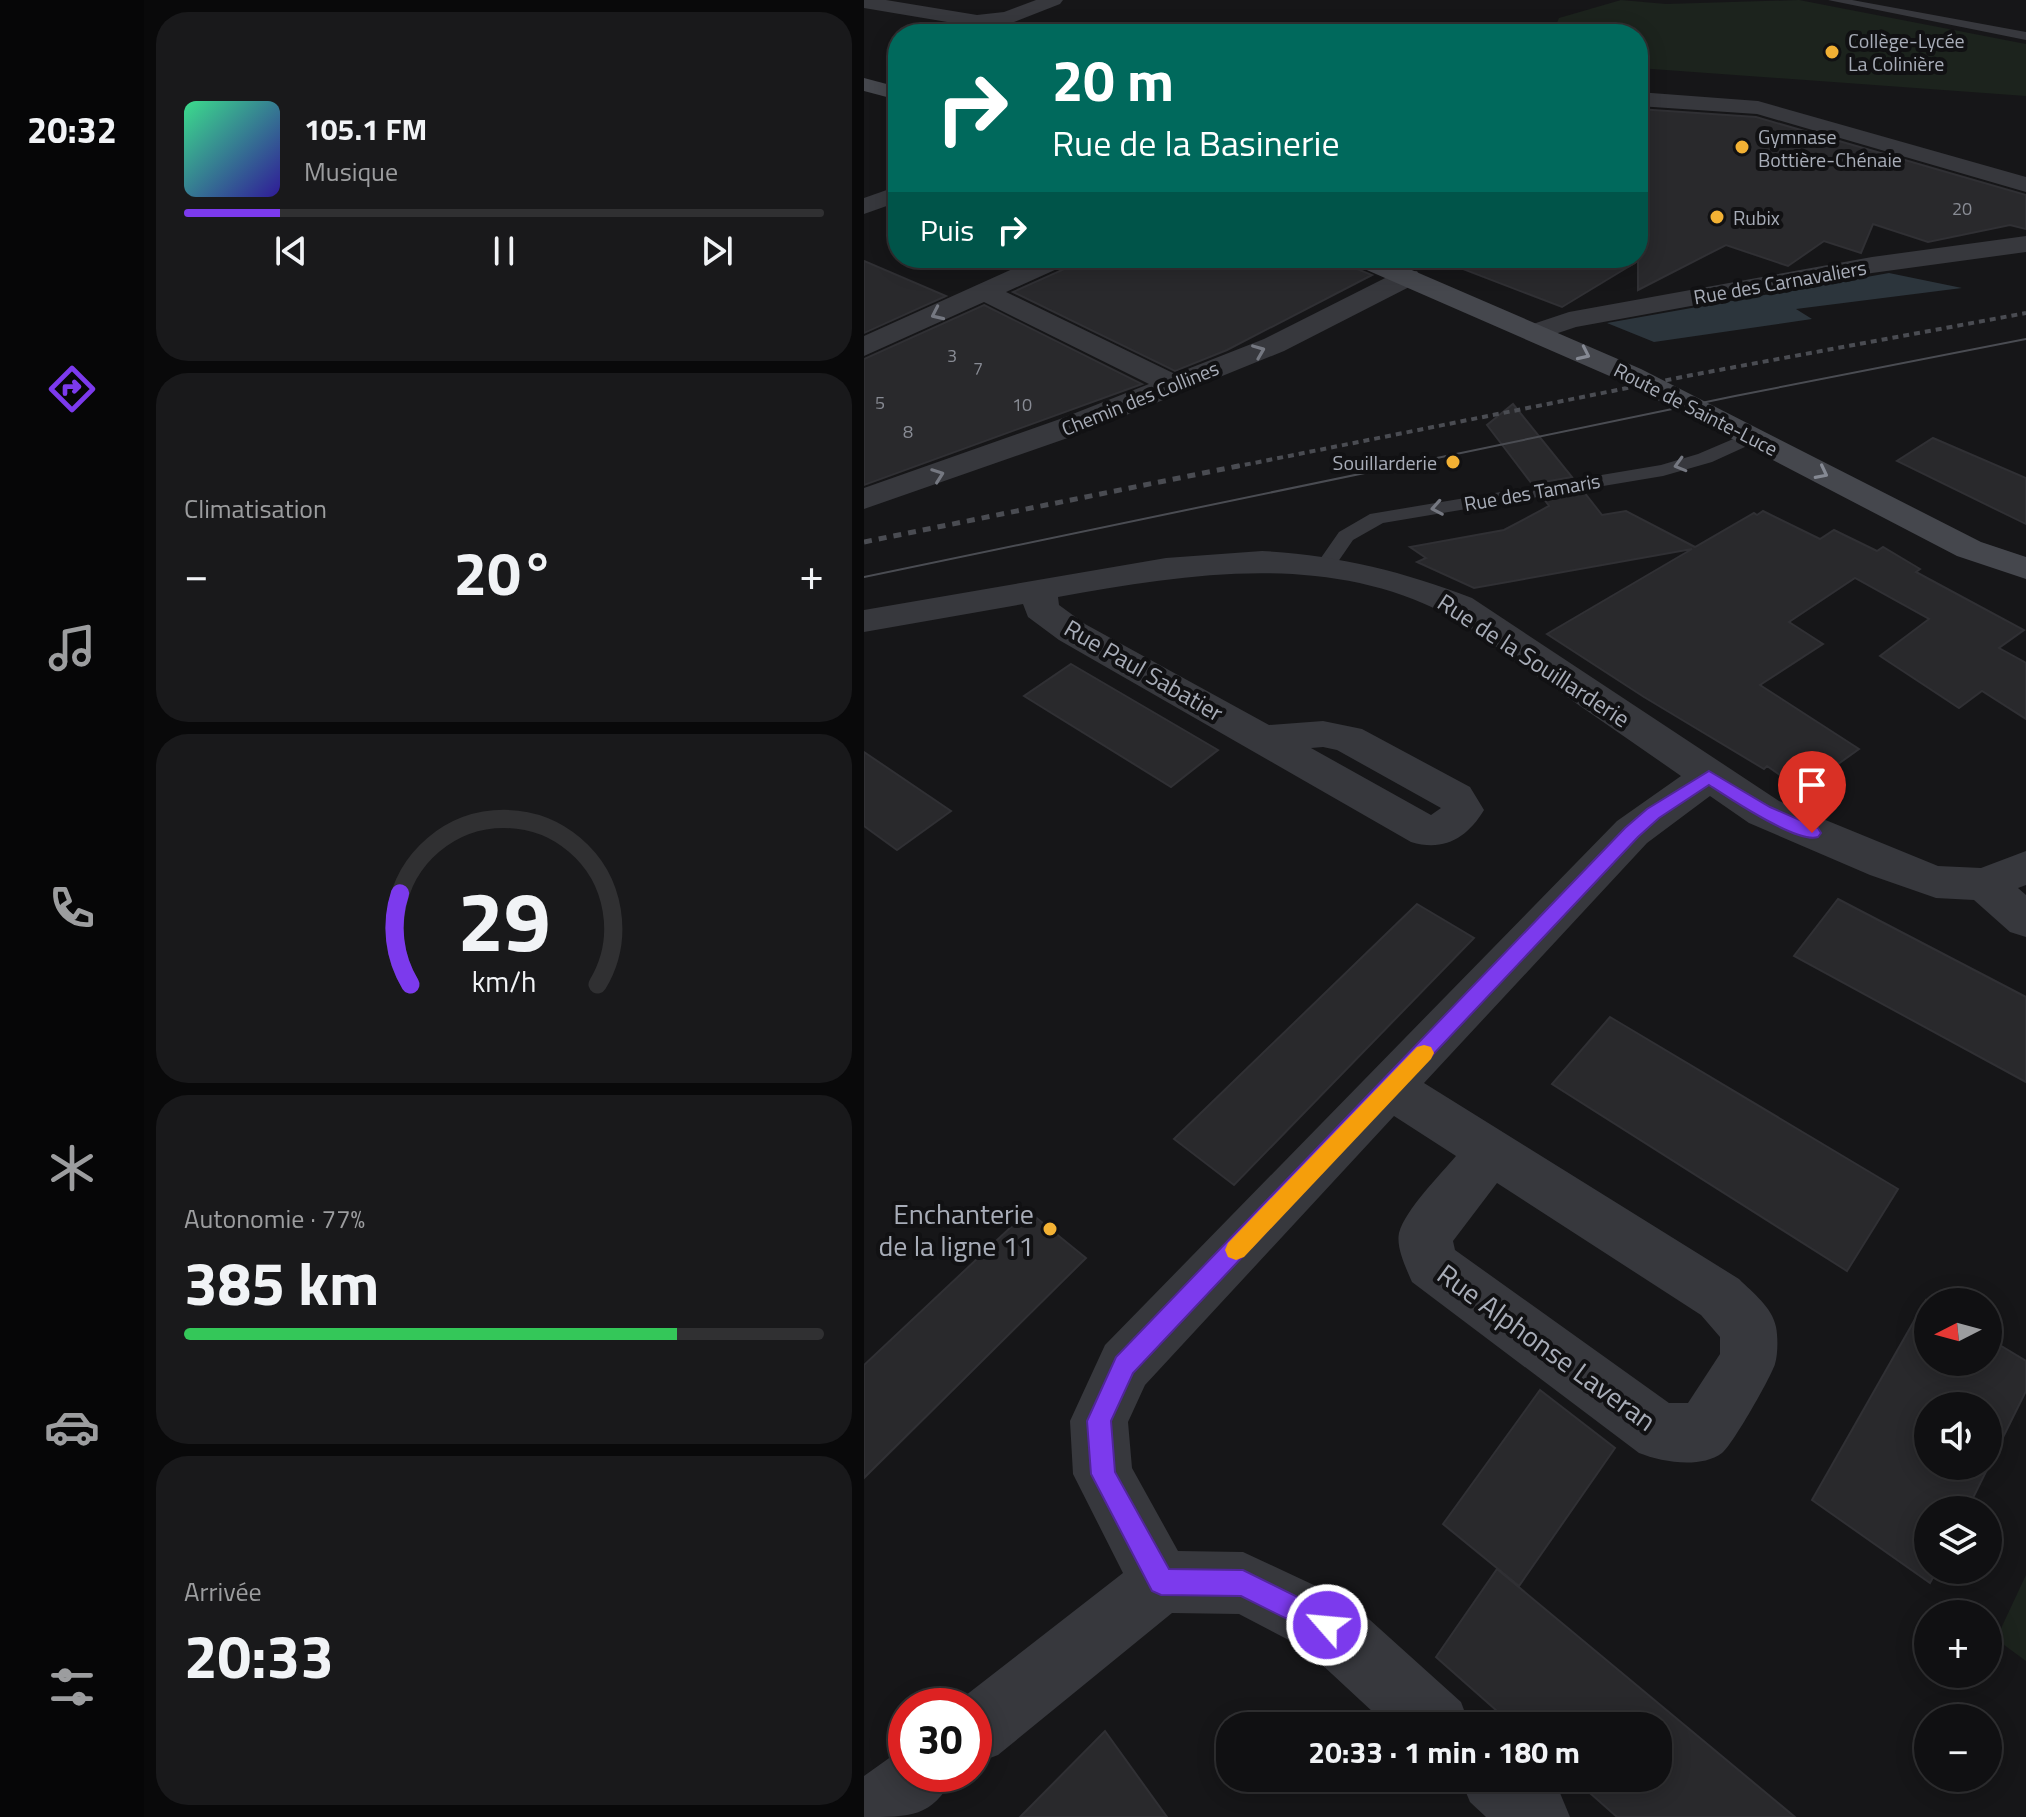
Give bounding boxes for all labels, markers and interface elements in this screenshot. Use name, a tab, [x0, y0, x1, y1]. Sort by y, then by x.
place label: Collège-Lycée La Colinière	[1848, 25, 1965, 79]
text: 20 m	[1052, 38, 1174, 123]
marker: Collège-Lycée La Colinière	[1823, 43, 1841, 61]
icon: right	[920, 56, 1024, 160]
text: 20:32	[27, 102, 117, 157]
text: 105.1 FM	[304, 106, 427, 152]
text: Rue de la Basinerie	[1052, 115, 1340, 170]
place label: Gymnase Bottière-Chénaie	[1758, 121, 1902, 175]
marker: Gymnase Bottière-Chénaie	[1733, 138, 1751, 156]
text: Musique	[304, 152, 398, 191]
house number: 20	[1952, 195, 1972, 222]
place label: Rubix	[1733, 202, 1780, 233]
text: Puis	[920, 207, 974, 253]
icon: right	[990, 208, 1034, 252]
marker: Rubix	[1708, 208, 1726, 226]
icon: previous	[269, 229, 313, 273]
icon: pause	[482, 229, 526, 273]
icon: next	[695, 229, 739, 273]
street label: Rue des Carnavaliers	[1691, 252, 1869, 312]
one-way arrow	[931, 304, 945, 320]
house number: 3	[947, 342, 957, 369]
one-way arrow	[1251, 344, 1265, 361]
one-way arrow	[1576, 344, 1590, 360]
street label: Chemin des Collines	[1057, 352, 1223, 444]
street label: Route de Sainte-Luce	[1609, 354, 1783, 464]
house number: 7	[973, 355, 983, 382]
icon: directions	[44, 361, 100, 417]
house number: 5	[875, 389, 885, 416]
house number: 10	[1012, 391, 1032, 418]
house number: 8	[903, 418, 913, 445]
place label: Souillarderie	[1333, 447, 1437, 478]
marker: Souillarderie	[1444, 453, 1462, 471]
one-way arrow	[1673, 456, 1687, 472]
one-way arrow	[1813, 464, 1828, 479]
street label: Rue des Tamaris	[1461, 465, 1603, 519]
one-way arrow	[930, 468, 944, 484]
text: Climatisation	[184, 489, 327, 528]
one-way arrow	[1430, 499, 1444, 516]
text: 20°	[454, 527, 554, 618]
text: −	[184, 540, 209, 607]
text: +	[799, 540, 824, 607]
street label: Rue de la Souillarderie	[1431, 584, 1637, 736]
street label: Rue Paul Sabatier	[1058, 610, 1230, 730]
icon: music	[44, 620, 100, 676]
pin	[1778, 751, 1846, 833]
icon: arrive	[1790, 763, 1834, 807]
text: 29	[457, 856, 551, 982]
icon: phone	[44, 880, 100, 936]
text: km/h	[472, 960, 536, 1003]
icon: climate	[44, 1140, 100, 1196]
place label: Enchanterie de la ligne 11	[879, 1192, 1034, 1267]
text: Autonomie · 77%	[184, 1199, 365, 1238]
marker: Enchanterie de la ligne 11	[1041, 1220, 1059, 1238]
text: 385 km	[184, 1237, 379, 1328]
street label: Rue Alphonse Laveran	[1428, 1253, 1666, 1441]
north arrow	[1914, 1288, 2002, 1376]
map controls	[1914, 1288, 2002, 1792]
button: sound	[1914, 1392, 2002, 1480]
icon: car	[44, 1399, 100, 1455]
button: layers	[1914, 1496, 2002, 1584]
text: Arrivée	[184, 1572, 262, 1611]
position arrow	[1285, 1583, 1369, 1667]
button: +	[1914, 1600, 2002, 1688]
text: 20:33	[184, 1610, 334, 1701]
icon: filters	[44, 1659, 100, 1715]
speed limit sign: 30	[888, 1688, 992, 1792]
button: −	[1914, 1704, 2002, 1792]
text: 20:33 · 1 min · 180 m	[1308, 1729, 1580, 1775]

